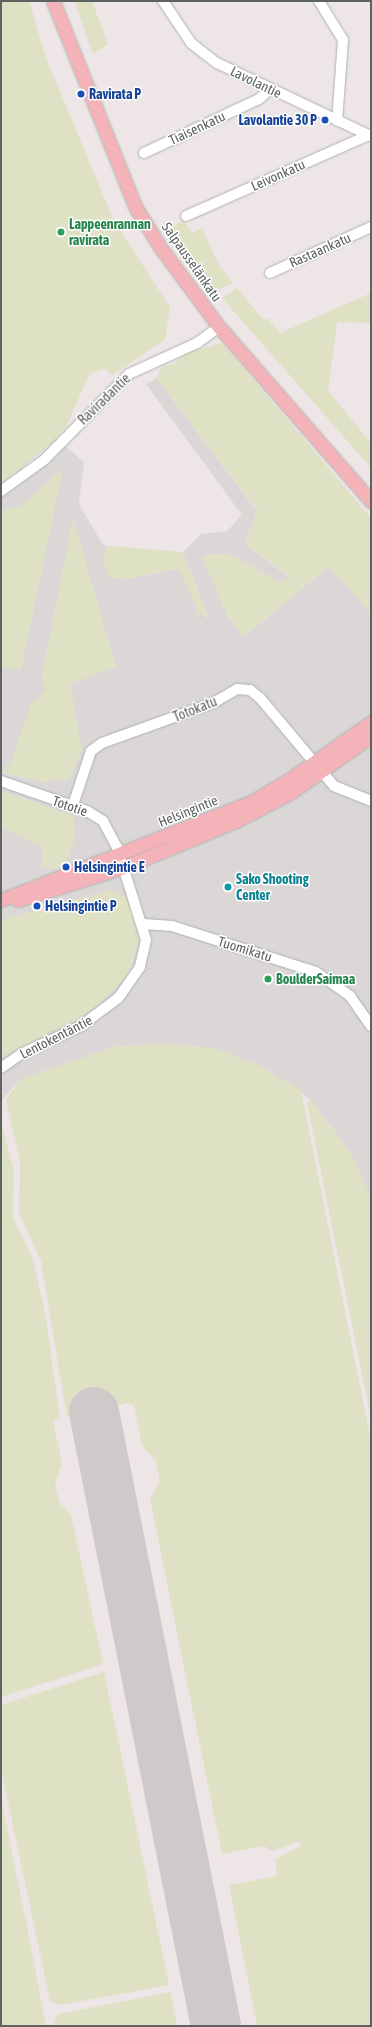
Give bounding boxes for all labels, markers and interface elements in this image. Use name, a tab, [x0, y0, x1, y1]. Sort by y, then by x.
street label: Lavolantie	[228, 62, 284, 102]
place label: Ravirata P	[89, 86, 141, 102]
marker: Ravirata P	[76, 89, 86, 99]
street label: Tiaisenkatu	[166, 108, 228, 148]
place label: Lavolantie 30 P	[238, 112, 317, 128]
marker: Lavolantie 30 P	[320, 115, 330, 125]
street label: Leivonkatu	[248, 156, 308, 194]
place label: Lappeenrannan ravirata	[69, 216, 151, 248]
street label: Salpausselänkatu	[159, 219, 225, 305]
marker: Lappeenrannan ravirata	[56, 227, 66, 237]
street label: Rastaankatu	[287, 229, 353, 271]
street label: Raviradantie	[74, 370, 134, 428]
street label: Totokatu	[171, 693, 219, 725]
street label: Helsingintie	[156, 791, 220, 831]
street label: Tototie	[50, 792, 90, 820]
place label: Helsingintie E	[74, 859, 145, 875]
marker: Helsingintie E	[61, 862, 71, 872]
place label: Sako Shooting Center	[236, 871, 309, 904]
marker: Sako Shooting Center	[223, 882, 233, 892]
place label: Helsingintie P	[45, 898, 117, 914]
marker: Helsingintie P	[32, 901, 42, 911]
street label: Tuomikatu	[216, 933, 274, 965]
place label: BoulderSaimaa	[276, 971, 355, 987]
marker: BoulderSaimaa	[263, 974, 273, 984]
street label: Lentokentäntie	[17, 1012, 95, 1062]

